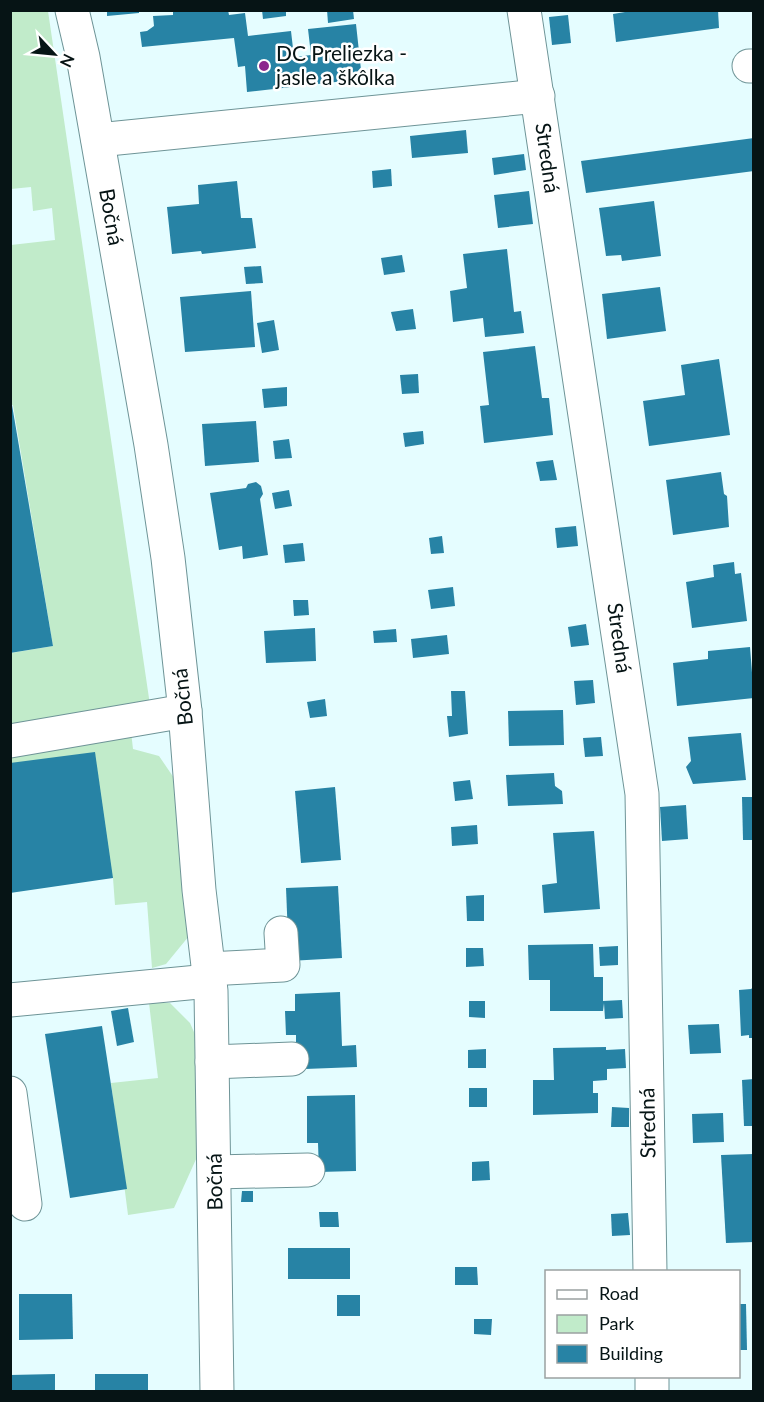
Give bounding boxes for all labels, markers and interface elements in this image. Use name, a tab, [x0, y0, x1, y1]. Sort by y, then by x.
north arrow	[24, 24, 84, 84]
place label: DC Preliezka - jasle a škôlka	[275, 40, 407, 89]
text: N	[57, 51, 79, 70]
marker: DC Preliezka - jasle a škôlka	[257, 59, 271, 73]
street label: Stredná	[531, 121, 566, 195]
street label: Bočná	[95, 186, 130, 247]
street label: Stredná	[603, 601, 638, 675]
street label: Bočná	[166, 667, 197, 727]
street label: Stredná	[633, 1087, 660, 1159]
street label: Bočná	[201, 1153, 227, 1211]
legend	[545, 1270, 740, 1378]
text: Road	[599, 1282, 639, 1304]
text: Park	[599, 1312, 635, 1334]
text: Building	[599, 1342, 663, 1364]

